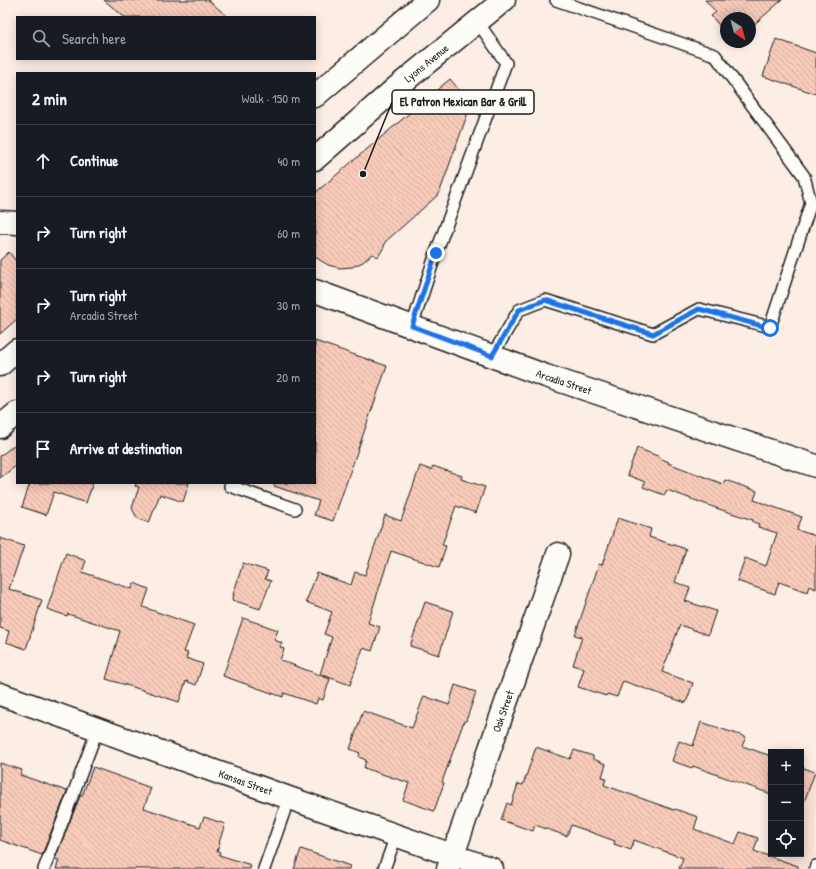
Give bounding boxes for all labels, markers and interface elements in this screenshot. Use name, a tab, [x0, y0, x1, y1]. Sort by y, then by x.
north arrow	[720, 12, 756, 48]
search box	[16, 16, 316, 60]
icon: search	[30, 27, 52, 49]
text: Search here	[62, 28, 126, 49]
street label: Lyons Avenue	[401, 41, 452, 85]
text: 2 min	[32, 87, 67, 110]
text: Walk · 150 m	[242, 89, 300, 107]
callout: El Patron Mexican Bar & Grill	[392, 90, 534, 114]
text: El Patron Mexican Bar & Grill	[400, 93, 527, 110]
icon: ahead	[32, 150, 54, 172]
text: Continue	[70, 150, 118, 171]
text: 40 m	[277, 152, 300, 170]
icon: right	[32, 222, 54, 244]
text: Turn right	[70, 222, 126, 243]
text: 60 m	[277, 224, 300, 242]
route end	[427, 244, 445, 262]
text: Turn right	[70, 285, 126, 306]
icon: right	[32, 294, 54, 316]
text: 30 m	[277, 296, 300, 314]
text: Arcadia Street	[70, 306, 138, 324]
route start	[761, 319, 779, 337]
icon: right	[32, 366, 54, 388]
text: Turn right	[70, 366, 126, 387]
street label: Arcadia Street	[534, 366, 594, 398]
text: 20 m	[276, 368, 300, 386]
icon: arrive	[32, 438, 54, 460]
text: Arrive at destination	[70, 438, 182, 459]
street label: Oak Street	[489, 688, 517, 734]
map controls	[768, 749, 804, 857]
button: +	[768, 749, 804, 785]
street label: Kansas Street	[217, 766, 275, 799]
button: −	[768, 785, 804, 821]
button: locate	[768, 821, 804, 857]

